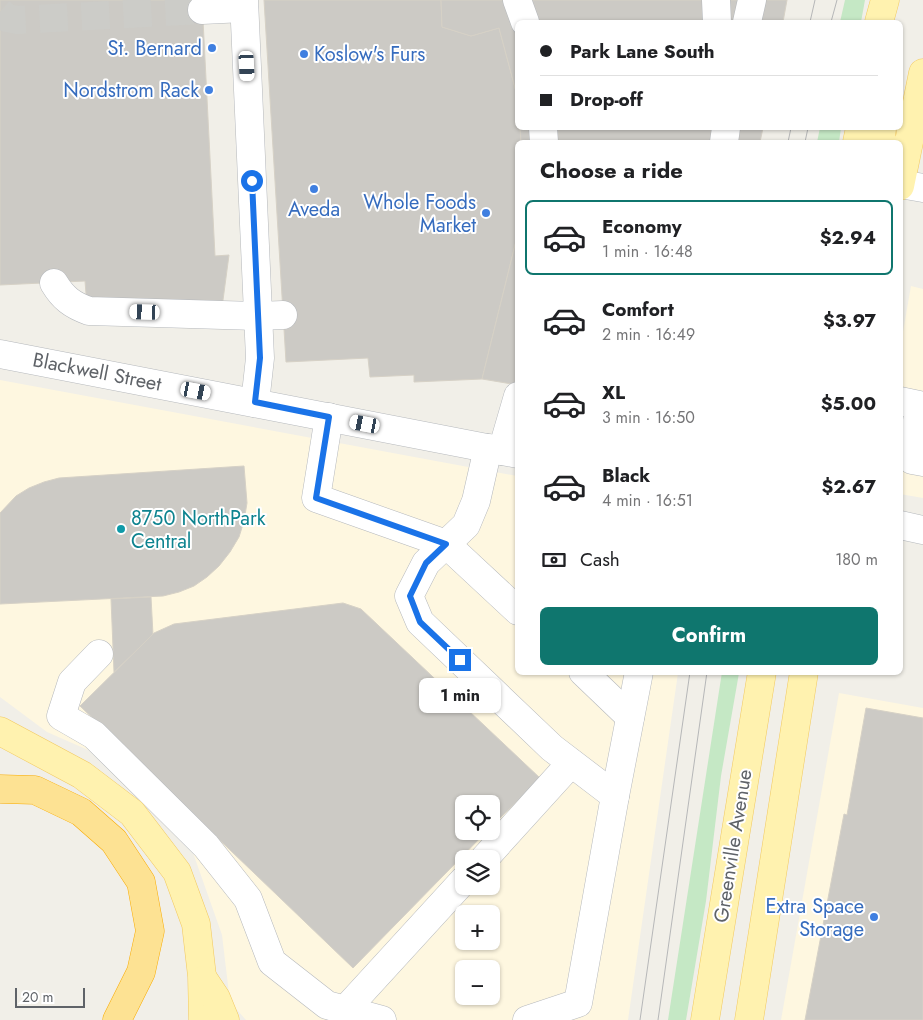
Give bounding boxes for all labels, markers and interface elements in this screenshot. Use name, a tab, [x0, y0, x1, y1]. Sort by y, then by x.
place label: St. Bernard	[108, 34, 202, 63]
text: Park Lane South	[570, 38, 715, 65]
place label: Koslow's Furs	[314, 40, 425, 69]
marker: St. Bernard	[206, 42, 218, 54]
marker: Koslow's Furs	[298, 48, 310, 60]
car	[238, 51, 255, 81]
place label: Nordstrom Rack	[63, 76, 199, 105]
marker: Nordstrom Rack	[203, 84, 215, 96]
text: Drop-off	[570, 86, 643, 113]
text: Choose a ride	[540, 154, 683, 186]
route start	[241, 170, 263, 192]
marker: Aveda	[308, 183, 320, 195]
place label: Whole Foods Market	[363, 188, 476, 240]
place label: Aveda	[288, 195, 340, 224]
marker: Whole Foods Market	[480, 207, 492, 219]
text: Economy	[602, 213, 682, 240]
icon: car	[542, 215, 587, 260]
text: $2.94	[820, 224, 876, 251]
text: 1 min · 16:48	[602, 240, 693, 263]
text: Comfort	[602, 296, 674, 323]
icon: car	[542, 298, 587, 343]
car	[129, 304, 160, 320]
text: $3.97	[823, 307, 876, 334]
text: 2 min · 16:49	[602, 323, 695, 346]
street label: Blackwell Street	[30, 345, 164, 399]
text: XL	[602, 379, 625, 406]
car	[179, 381, 212, 401]
icon: car	[542, 381, 587, 426]
text: $5.00	[821, 390, 876, 417]
text: 3 min · 16:50	[602, 406, 695, 429]
car	[348, 414, 381, 434]
text: Black	[602, 462, 650, 489]
icon: car	[542, 464, 587, 509]
text: $2.67	[821, 473, 876, 500]
text: 4 min · 16:51	[602, 489, 693, 512]
place label: 8750 NorthPark Central	[131, 504, 266, 556]
marker: 8750 NorthPark Central	[115, 523, 127, 535]
icon: cash	[540, 546, 568, 574]
text: Cash	[580, 546, 620, 573]
text: 180 m	[835, 548, 878, 571]
button: Confirm	[540, 607, 878, 665]
route end	[449, 649, 471, 671]
callout: 1 min	[419, 678, 501, 712]
text: 1 min	[440, 684, 480, 707]
street label: Greenville Avenue	[707, 767, 759, 925]
map controls	[455, 795, 500, 1005]
button: locate	[455, 795, 500, 840]
button: layers	[455, 850, 500, 895]
place label: Extra Space Storage	[765, 892, 864, 944]
button: +	[455, 905, 500, 950]
marker: Extra Space Storage	[868, 911, 880, 923]
button: −	[455, 960, 500, 1005]
scale bar	[15, 985, 85, 1008]
text: 20 m	[22, 987, 54, 1007]

